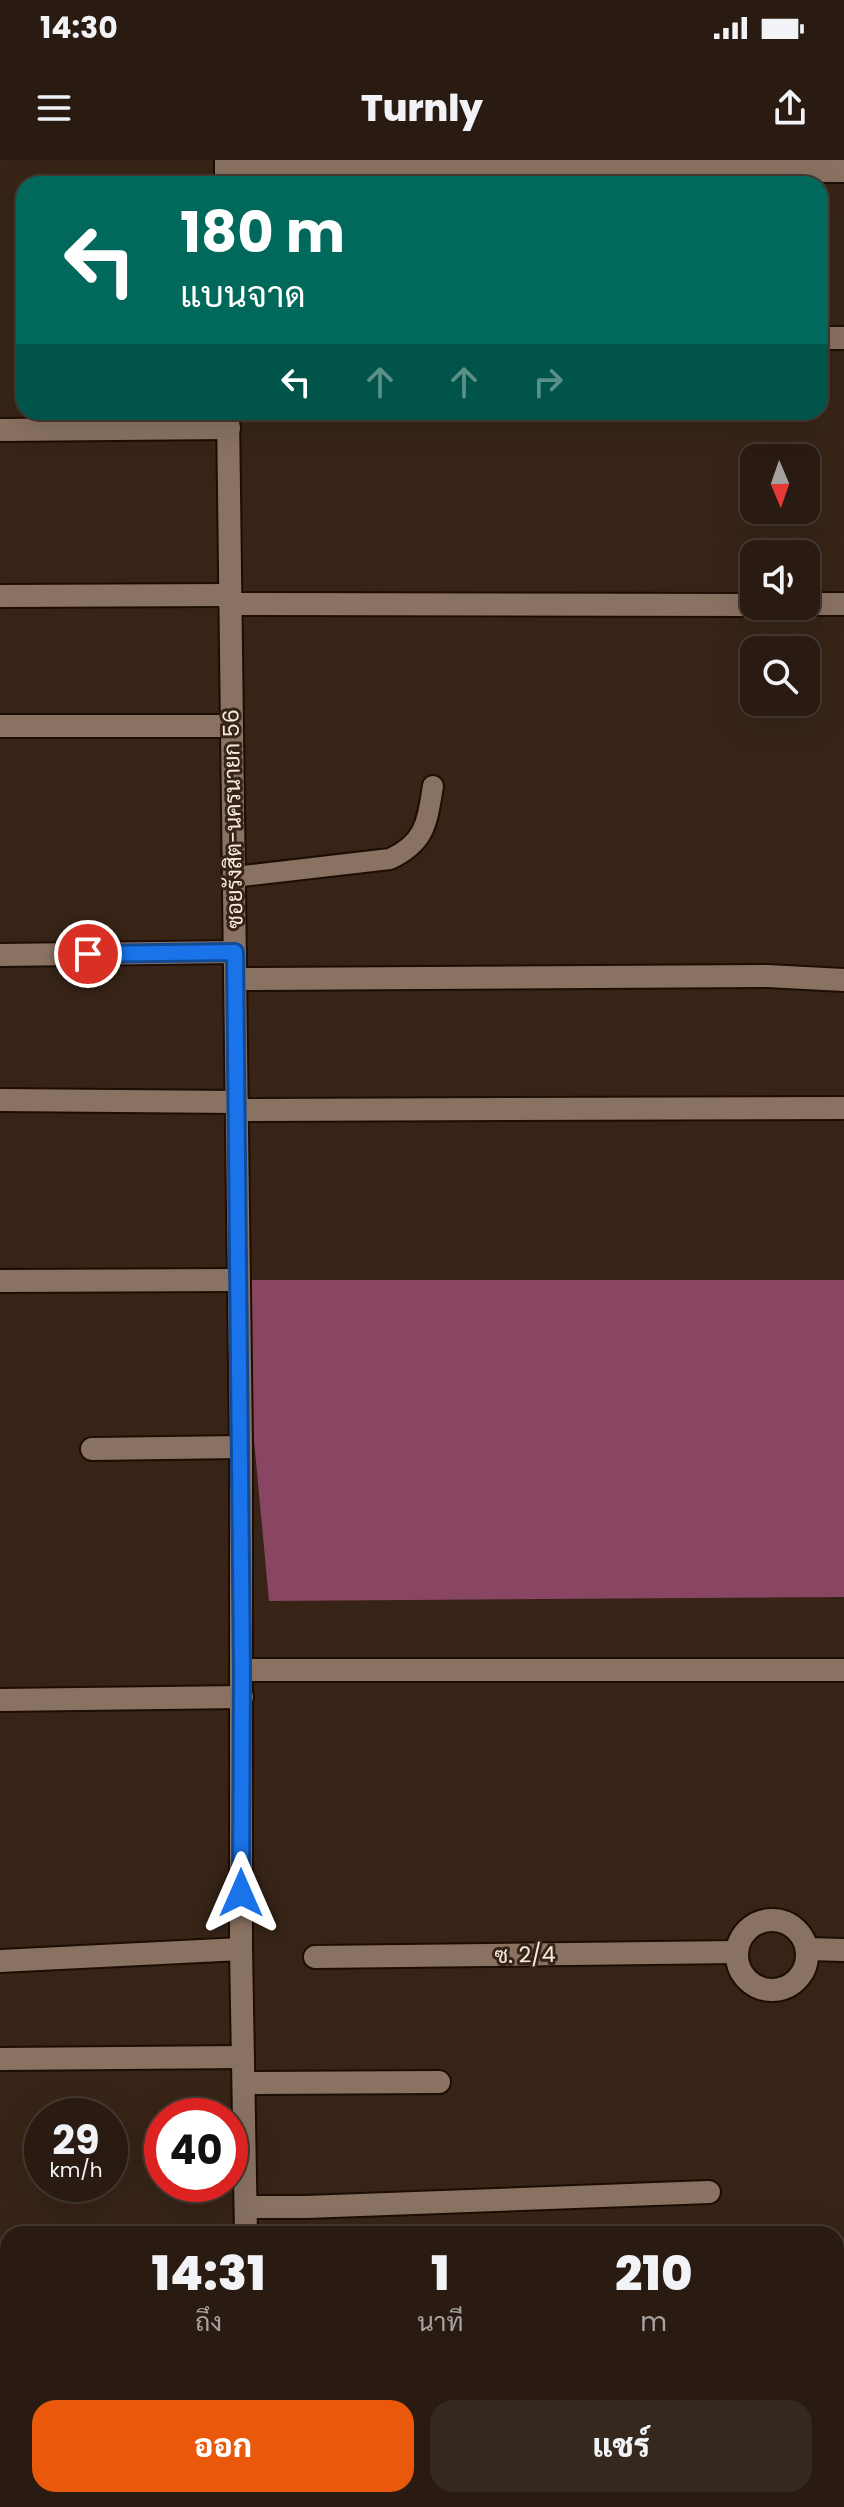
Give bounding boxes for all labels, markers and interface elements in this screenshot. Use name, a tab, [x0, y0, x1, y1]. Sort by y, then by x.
text: 14:30	[40, 6, 118, 49]
text: Turnly	[361, 83, 483, 134]
icon: menu	[32, 86, 76, 130]
icon: share	[768, 86, 812, 130]
text: 180 m	[180, 193, 345, 272]
icon: left	[48, 208, 152, 312]
text: แบนจาด	[180, 269, 306, 320]
icon: left	[274, 360, 318, 404]
icon: ahead	[358, 360, 402, 404]
icon: ahead	[442, 360, 486, 404]
icon: right	[526, 360, 570, 404]
north arrow	[740, 444, 820, 524]
map controls	[740, 444, 820, 716]
button: sound	[740, 540, 820, 620]
button: search	[740, 636, 820, 716]
street label: ซอยรังสิต-นครนายก 56	[216, 709, 250, 929]
pin	[54, 920, 122, 988]
icon: arrive	[66, 932, 110, 976]
position arrow	[199, 1851, 283, 1935]
street label: ซ. 2/4	[494, 1939, 556, 1971]
speed limit sign: 40	[144, 2098, 248, 2202]
text: 29	[52, 2112, 100, 2168]
text: km/h	[49, 2156, 103, 2184]
text: 14:31	[152, 2240, 266, 2307]
text: 1	[431, 2240, 450, 2307]
text: 210	[615, 2240, 692, 2307]
text: ถึง	[195, 2304, 222, 2340]
text: นาที	[417, 2304, 463, 2340]
text: m	[640, 2304, 667, 2340]
button: ออก	[32, 2400, 414, 2492]
button: แชร์	[430, 2400, 812, 2492]

